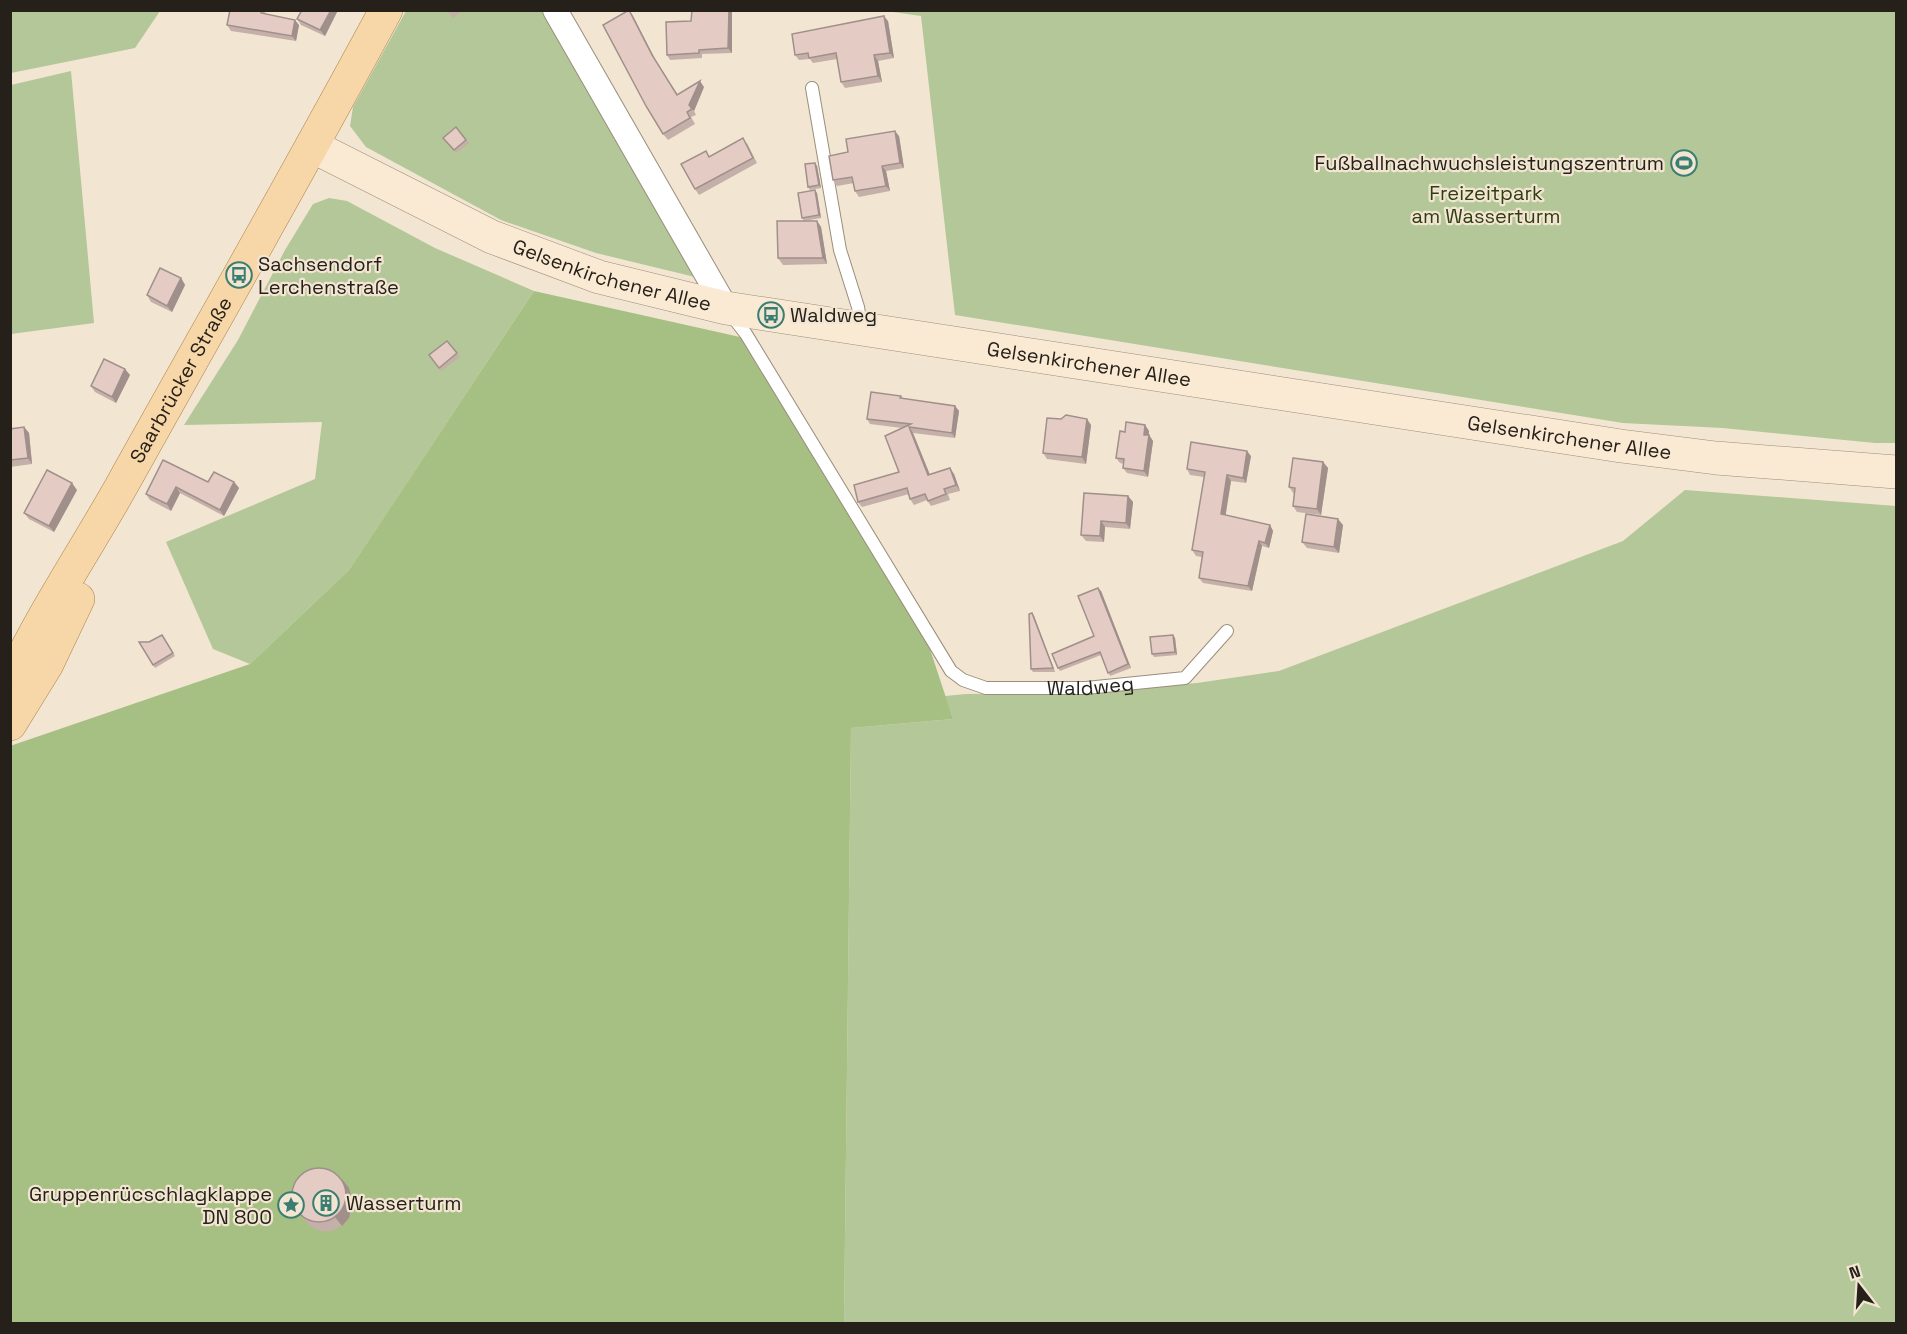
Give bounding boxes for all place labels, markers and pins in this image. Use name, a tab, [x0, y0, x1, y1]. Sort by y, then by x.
sports icon: Fußballnachwuchsleistungszentrum	[1669, 148, 1699, 178]
place label: Fußballnachwuchsleistungszentrum	[1315, 150, 1664, 176]
place label: Sachsendorf Lerchenstraße	[258, 251, 399, 300]
bus stop icon: Sachsendorf Lerchenstraße	[224, 260, 254, 290]
bus stop icon: Waldweg	[756, 300, 786, 330]
place label: Waldweg	[790, 302, 877, 328]
place label: Gruppenrücschlagklappe DN 800	[29, 1181, 272, 1230]
building icon: Wasserturm	[311, 1188, 341, 1218]
place icon: Gruppenrücschlagklappe DN 800	[276, 1190, 306, 1220]
place label: Wasserturm	[346, 1190, 461, 1216]

